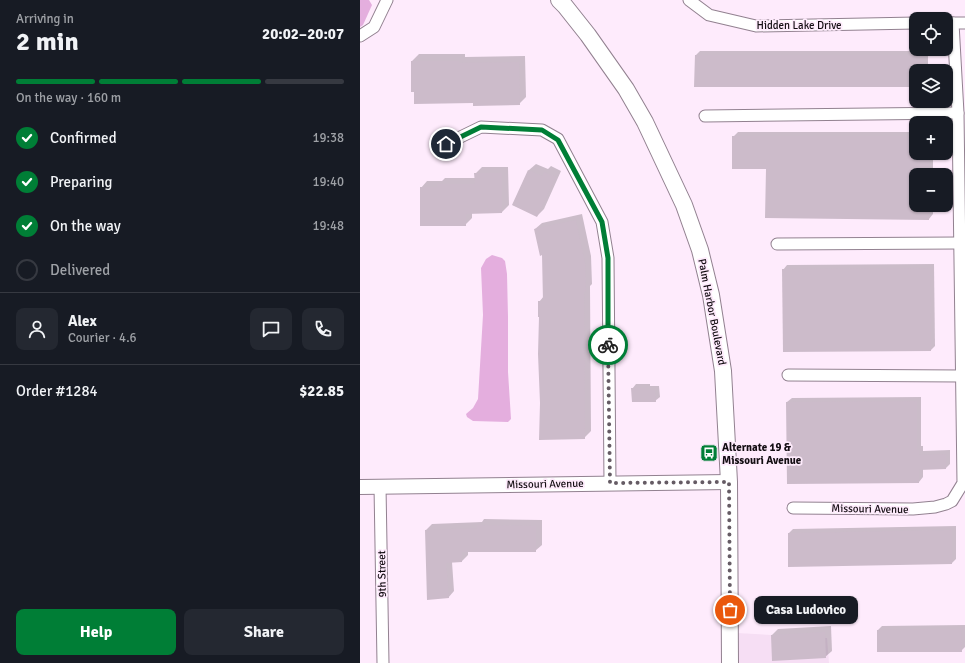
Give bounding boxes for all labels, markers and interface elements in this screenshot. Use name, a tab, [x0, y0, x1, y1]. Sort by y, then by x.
text: Arriving in	[16, 11, 74, 27]
map controls	[909, 12, 953, 212]
button: locate	[909, 12, 953, 56]
street label: Hidden Lake Drive	[756, 19, 842, 32]
text: 20:02–20:07	[262, 25, 344, 43]
text: 2 min	[16, 26, 79, 58]
button: layers	[909, 64, 953, 108]
text: On the way · 160 m	[16, 90, 121, 106]
button: +	[909, 116, 953, 160]
icon: check	[16, 127, 38, 149]
pin	[429, 127, 463, 161]
text: Confirmed	[50, 129, 117, 147]
text: 19:38	[312, 130, 344, 146]
icon: home	[435, 133, 457, 155]
button: −	[909, 168, 953, 212]
icon: check	[16, 171, 38, 193]
text: Preparing	[50, 173, 113, 191]
text: 19:40	[312, 174, 344, 190]
icon: check	[16, 215, 38, 237]
text: On the way	[50, 217, 121, 235]
text: 19:48	[312, 218, 344, 234]
street label: Palm Harbor Boulevard	[695, 258, 729, 367]
text: Delivered	[50, 261, 110, 279]
button: person	[16, 308, 58, 350]
button: chat	[250, 308, 292, 350]
button: phone	[302, 308, 344, 350]
text: Alex	[68, 312, 97, 330]
courier	[588, 325, 628, 365]
text: Courier · 4.6	[68, 330, 137, 346]
icon: bike	[597, 334, 619, 356]
text: Order #1284	[16, 382, 98, 400]
text: $22.85	[299, 382, 344, 400]
place label: Alternate 19 & Missouri Avenue	[722, 441, 802, 467]
bus stop icon: Alternate 19 & Missouri Avenue	[699, 443, 719, 463]
street label: Missouri Avenue	[506, 477, 584, 491]
street label: Missouri Avenue	[831, 502, 909, 516]
street label: 9th Street	[375, 550, 389, 598]
pin	[713, 593, 747, 627]
callout: Casa Ludovico	[754, 596, 858, 624]
icon: bag	[719, 599, 741, 621]
text: Casa Ludovico	[766, 602, 846, 618]
button: Help	[16, 609, 176, 655]
button: Share	[184, 609, 344, 655]

